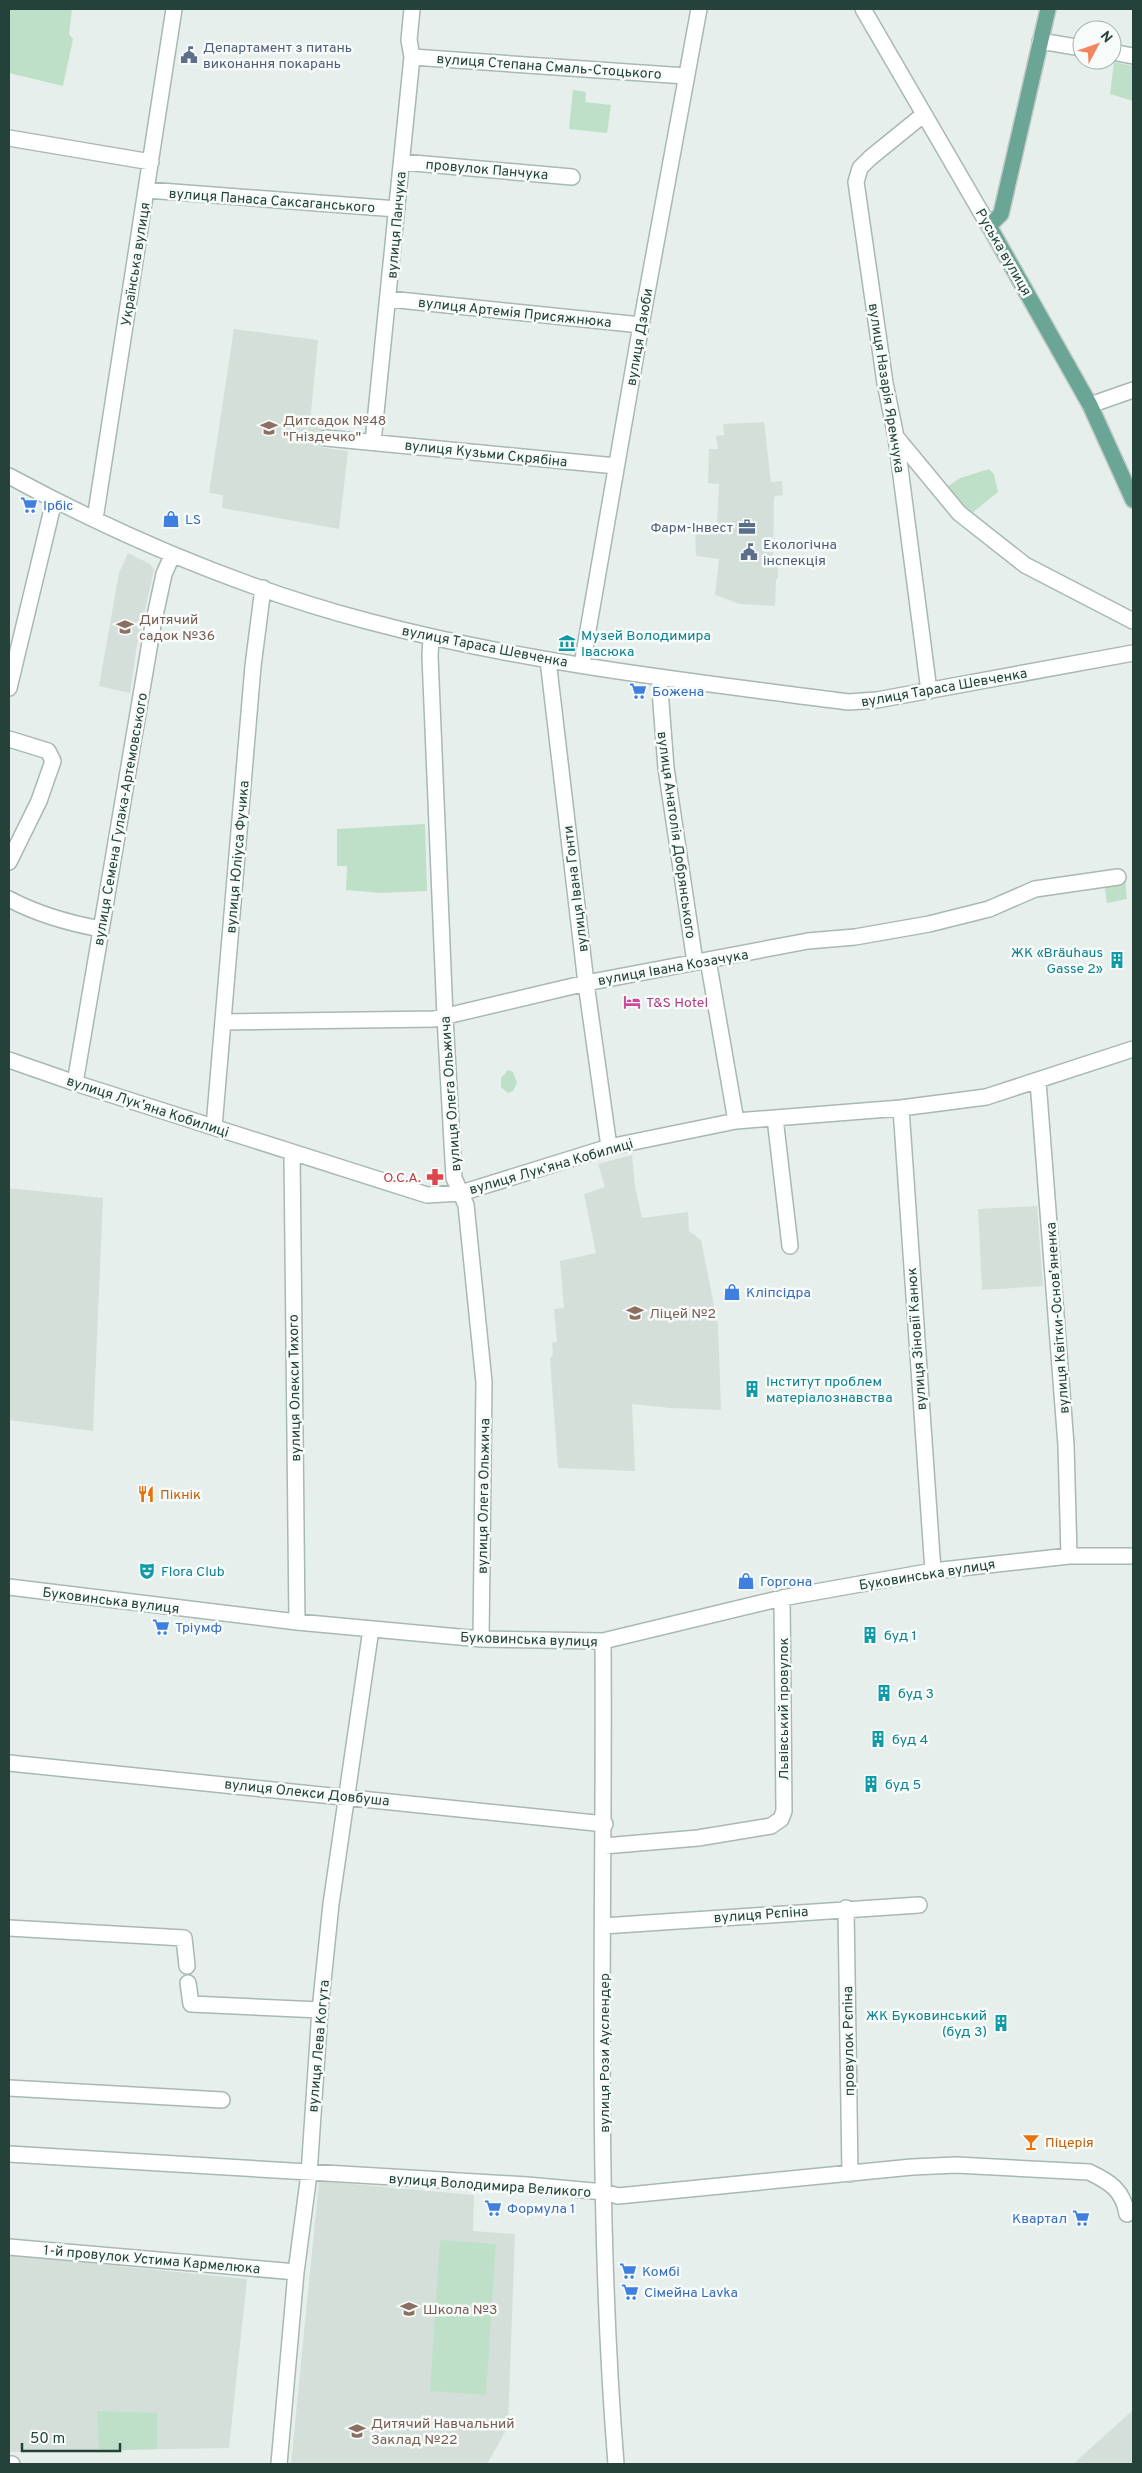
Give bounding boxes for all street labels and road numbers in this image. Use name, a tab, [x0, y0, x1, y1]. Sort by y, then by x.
street label: вулиця Степана Смаль-Стоцького	[436, 51, 662, 84]
street label: провулок Панчука	[425, 157, 549, 184]
street label: вулиця Панчука	[384, 171, 411, 279]
street label: вулиця Панаса Саксаганського	[168, 186, 376, 217]
street label: Українська вулиця	[118, 201, 155, 327]
street label: Руська вулиця	[971, 206, 1035, 299]
street label: вулиця Дзюби	[624, 287, 657, 387]
street label: вулиця Артемія Присяжнюка	[417, 295, 612, 332]
street label: вулиця Назарія Яремчука	[864, 302, 907, 474]
street label: вулиця Кузьми Скрябіна	[404, 437, 568, 471]
street label: вулиця Тараса Шевченка	[400, 623, 569, 672]
street label: вулиця Тараса Шевченка	[860, 665, 1029, 711]
street label: вулиця Семена Гулака-Артемовського	[91, 691, 152, 947]
street label: вулиця Анатолія Добрянського	[653, 730, 699, 940]
street label: вулиця Юліуса Фучика	[223, 780, 254, 934]
street label: вулиця Івана Гонти	[560, 825, 593, 953]
street label: вулиця Івана Козачука	[597, 947, 750, 990]
street label: вулиця Олега Ольжича	[438, 1016, 465, 1172]
street label: вулиця Лукʼяна Кобилиці	[64, 1073, 231, 1142]
street label: вулиця Лукʼяна Кобилиці	[467, 1136, 635, 1199]
street label: вулиця Квітки-Основʼяненка	[1043, 1222, 1074, 1414]
street label: вулиця Зіновії Канюк	[904, 1267, 931, 1411]
street label: вулиця Олекси Тихого	[286, 1314, 305, 1462]
street label: вулиця Олега Ольжича	[475, 1418, 494, 1574]
street label: Буковинська вулиця	[858, 1556, 997, 1595]
street label: Буковинська вулиця	[41, 1585, 180, 1618]
street label: Буковинська вулиця	[460, 1630, 598, 1651]
street label: Львівський провулок	[776, 1637, 793, 1781]
street label: вулиця Олекси Довбуша	[223, 1776, 390, 1811]
street label: вулиця Рєпіна	[713, 1904, 809, 1927]
street label: вулиця Рози Ауслендер	[597, 1973, 614, 2133]
street label: вулиця Лева Когута	[305, 1979, 334, 2113]
street label: провулок Рєпіна	[840, 1986, 859, 2096]
street label: вулиця Володимира Великого	[388, 2171, 592, 2202]
street label: 1-й провулок Устима Кармелюка	[43, 2243, 261, 2278]

